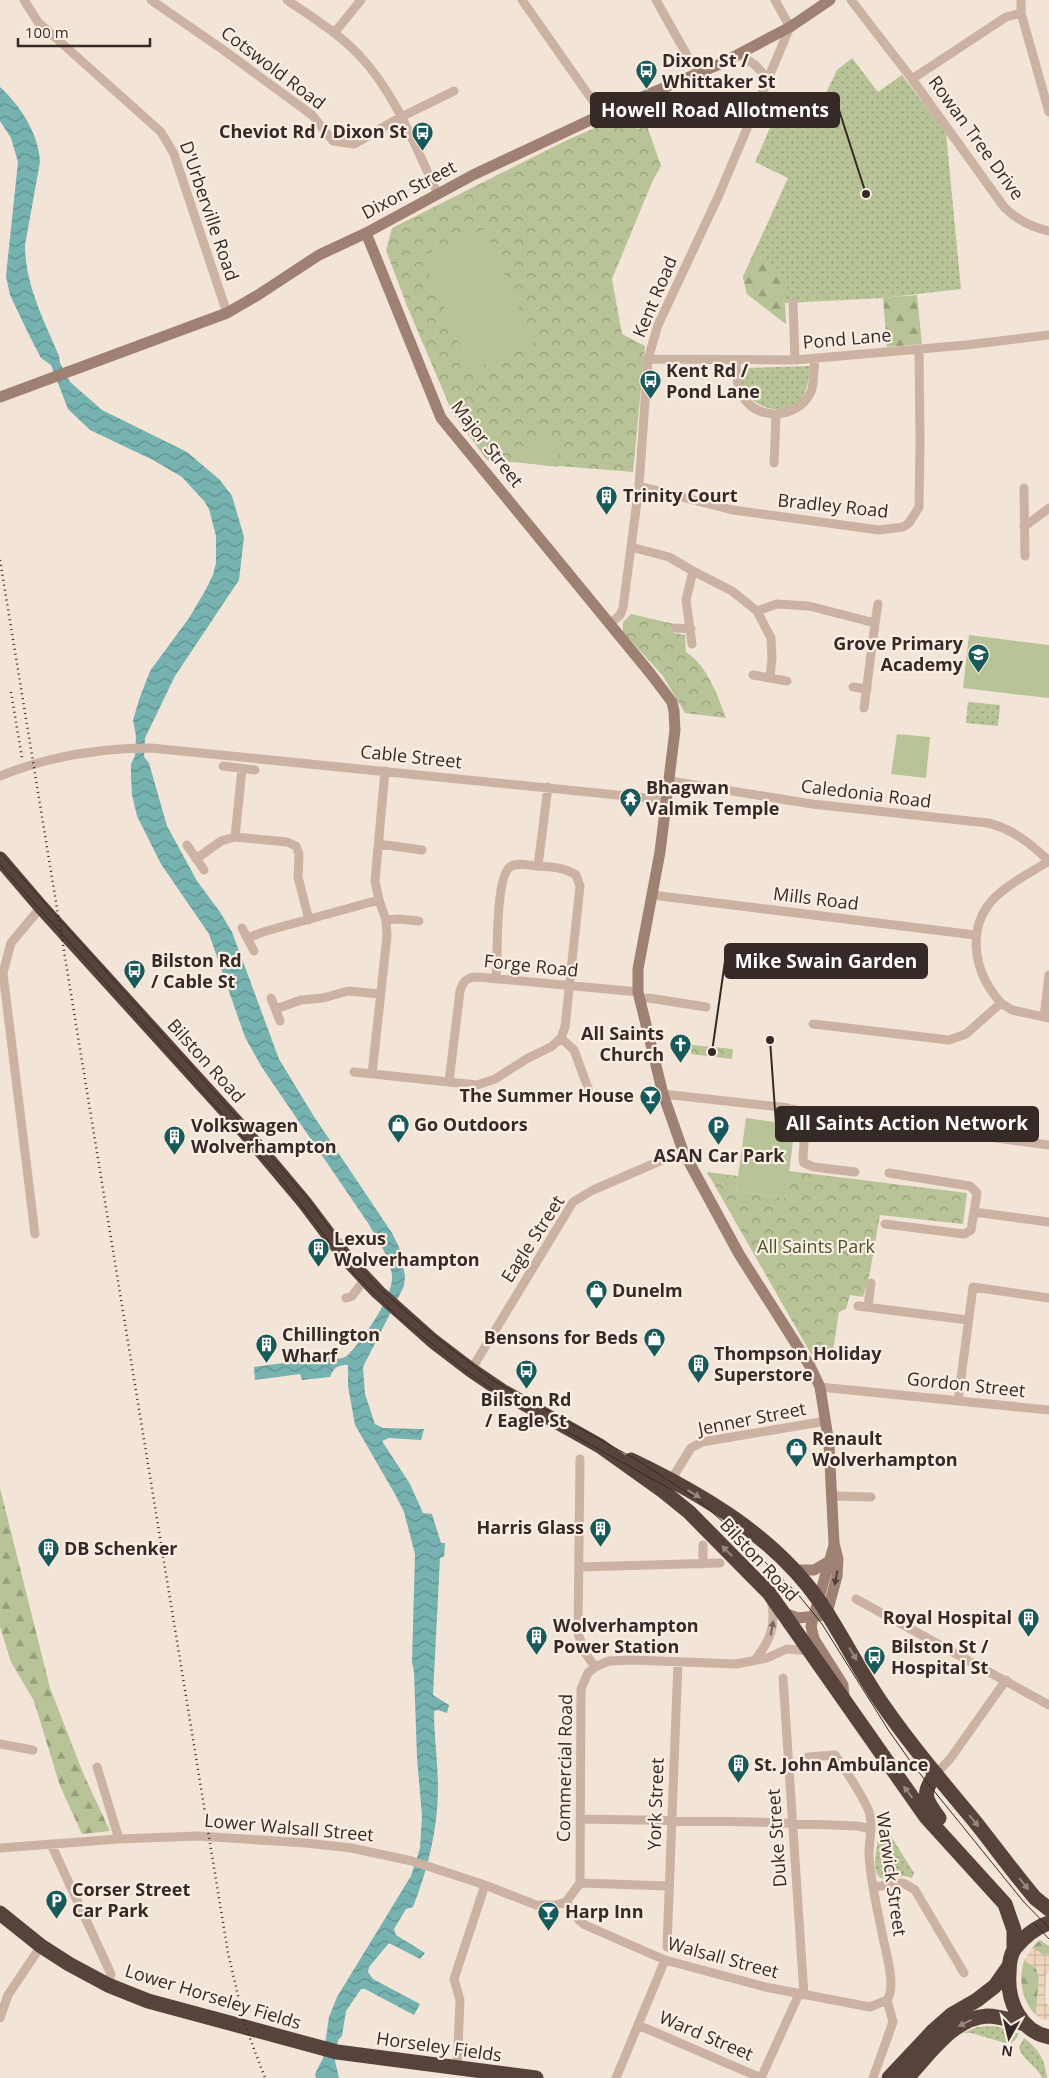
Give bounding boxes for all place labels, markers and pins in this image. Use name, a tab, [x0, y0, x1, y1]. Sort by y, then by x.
place label: Dixon St / Whittaker St	[662, 48, 776, 93]
bus stop icon: Dixon St / Whittaker St	[634, 59, 658, 90]
callout: Howell Road Allotments	[591, 93, 839, 127]
place label: Cheviot Rd / Dixon St	[219, 119, 407, 143]
bus stop icon: Cheviot Rd / Dixon St	[411, 120, 435, 151]
place label: Kent Rd / Pond Lane	[666, 358, 760, 403]
bus stop icon: Kent Rd / Pond Lane	[638, 369, 662, 400]
place label: Trinity Court	[623, 483, 738, 507]
building icon: Trinity Court	[595, 484, 619, 515]
place label: Grove Primary Academy	[833, 631, 964, 676]
school or university icon: Grove Primary Academy	[967, 642, 991, 673]
place label: Bhagwan Valmik Temple	[646, 775, 779, 820]
temple icon: Bhagwan Valmik Temple	[618, 786, 642, 817]
callout: Mike Swain Garden	[725, 944, 927, 978]
place label: Bilston Rd / Cable St	[151, 948, 242, 993]
bus stop icon: Bilston Rd / Cable St	[123, 959, 147, 990]
place label: All Saints Church	[581, 1021, 664, 1066]
church icon: All Saints Church	[668, 1032, 692, 1063]
place label: The Summer House	[460, 1083, 634, 1107]
bar icon: The Summer House	[638, 1084, 662, 1115]
callout: All Saints Action Network	[776, 1107, 1038, 1141]
place label: Go Outdoors	[414, 1112, 528, 1136]
place label: Volkswagen Wolverhampton	[191, 1113, 337, 1158]
shop icon: Go Outdoors	[386, 1113, 410, 1144]
parking icon: ASAN Car Park	[707, 1114, 731, 1145]
building icon: Volkswagen Wolverhampton	[163, 1124, 187, 1155]
place label: ASAN Car Park	[654, 1143, 785, 1167]
place label: Lexus Wolverhampton	[334, 1226, 480, 1271]
building icon: Lexus Wolverhampton	[306, 1237, 330, 1268]
place label: Dunelm	[612, 1278, 683, 1302]
shop icon: Dunelm	[584, 1279, 608, 1310]
place label: Chillington Wharf	[282, 1322, 380, 1367]
place label: Bensons for Beds	[484, 1325, 638, 1349]
shop icon: Bensons for Beds	[642, 1326, 666, 1357]
building icon: Chillington Wharf	[254, 1333, 278, 1364]
place label: Thompson Holiday Superstore	[714, 1341, 882, 1386]
building icon: Thompson Holiday Superstore	[686, 1352, 710, 1383]
bus stop icon: Bilston Rd / Eagle St	[514, 1358, 538, 1389]
place label: Bilston Rd / Eagle St	[481, 1387, 571, 1432]
place label: Renault Wolverhampton	[812, 1426, 958, 1471]
shop icon: Renault Wolverhampton	[784, 1437, 808, 1468]
place label: Harris Glass	[477, 1515, 584, 1539]
building icon: Harris Glass	[588, 1516, 612, 1547]
place label: DB Schenker	[64, 1536, 178, 1560]
building icon: DB Schenker	[36, 1537, 60, 1568]
place label: Royal Hospital	[883, 1605, 1012, 1629]
building icon: Royal Hospital	[1016, 1606, 1040, 1637]
place label: Wolverhampton Power Station	[553, 1613, 699, 1658]
building icon: Wolverhampton Power Station	[525, 1624, 549, 1655]
place label: Bilston St / Hospital St	[891, 1634, 989, 1679]
bus stop icon: Bilston St / Hospital St	[863, 1645, 887, 1676]
place label: St. John Ambulance	[754, 1752, 928, 1776]
building icon: St. John Ambulance	[726, 1753, 750, 1784]
place label: Corser Street Car Park	[72, 1877, 190, 1922]
parking icon: Corser Street Car Park	[44, 1888, 68, 1919]
place label: Harp Inn	[565, 1899, 644, 1923]
bar icon: Harp Inn	[537, 1900, 561, 1931]

